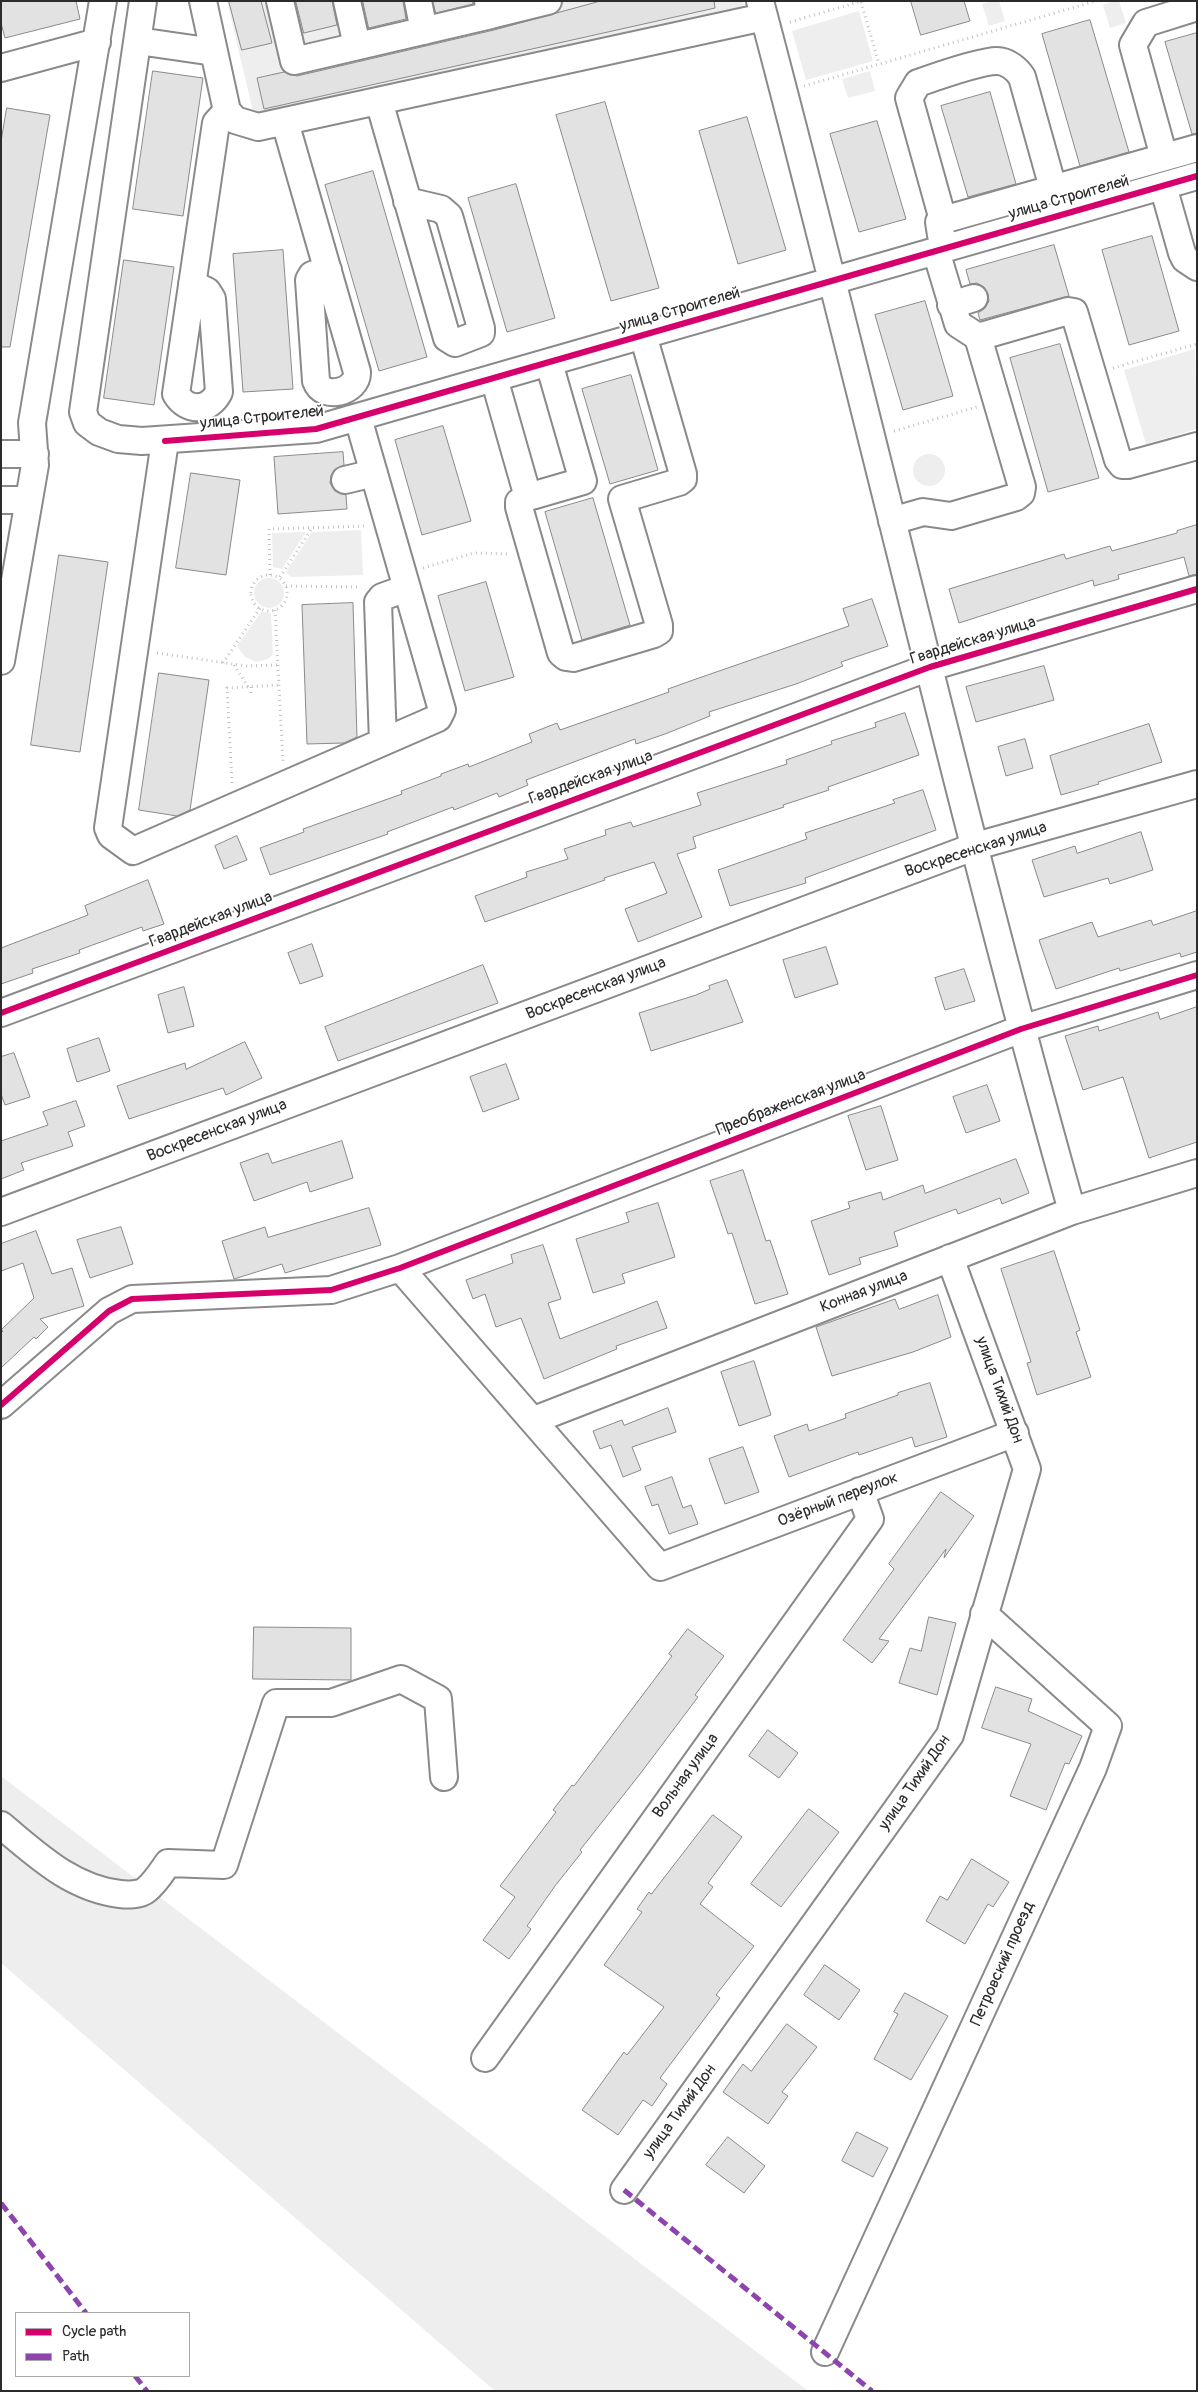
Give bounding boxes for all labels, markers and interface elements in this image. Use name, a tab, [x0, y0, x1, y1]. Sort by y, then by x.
street label: улица Строителей	[1007, 172, 1131, 224]
street label: улица Строителей	[618, 284, 742, 336]
street label: улица Строителей	[199, 402, 325, 434]
street label: Гвардейская улица	[908, 613, 1038, 669]
street label: Гвардейская улица	[526, 747, 656, 809]
street label: Воскресенская улица	[903, 818, 1049, 882]
street label: Гвардейская улица	[147, 888, 275, 952]
street label: Воскресенская улица	[523, 953, 669, 1025]
street label: Преображенская улица	[714, 1066, 868, 1140]
street label: Воскресенская улица	[144, 1095, 290, 1167]
street label: Конная улица	[818, 1267, 910, 1317]
street label: улица Тихий Дон	[971, 1334, 1027, 1446]
street label: Озёрный переулок	[775, 1468, 901, 1532]
street label: Вольная улица	[649, 1730, 723, 1822]
street label: улица Тихий Дон	[875, 1732, 955, 1834]
street label: Петровский проезд	[967, 1899, 1039, 2029]
street label: улица Тихий Дон	[639, 2061, 721, 2163]
legend	[15, 2312, 190, 2377]
text: Cycle path	[62, 2322, 126, 2341]
text: Path	[62, 2347, 89, 2366]

